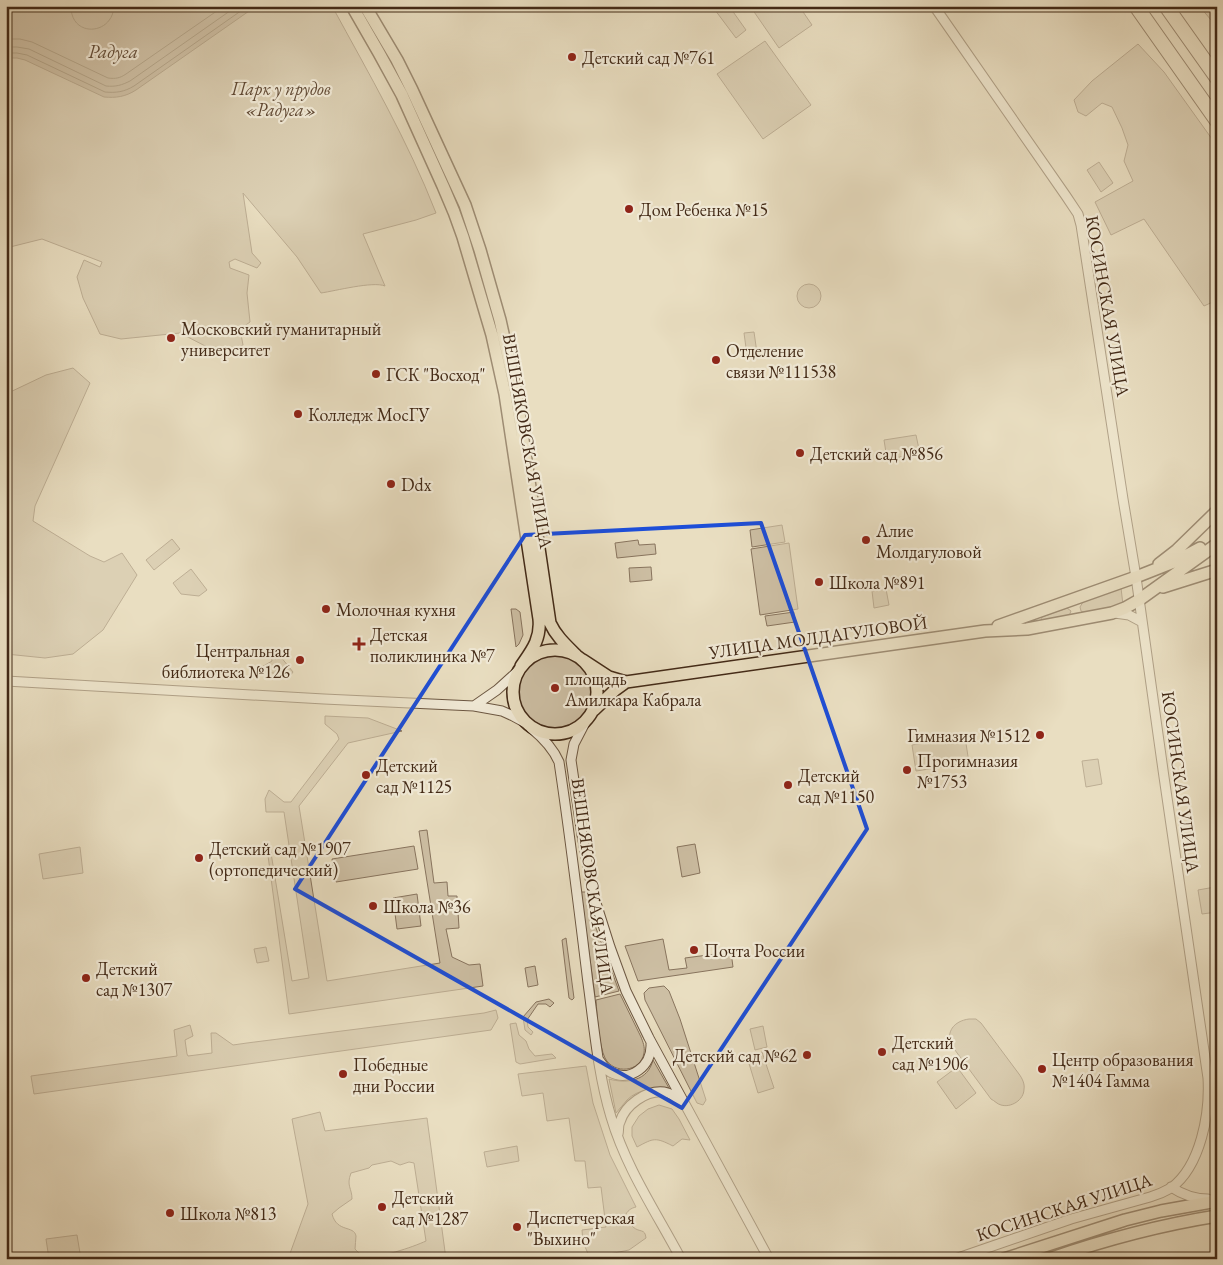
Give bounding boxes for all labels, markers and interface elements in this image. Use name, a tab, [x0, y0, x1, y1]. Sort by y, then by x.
water label: Радуга	[88, 39, 138, 64]
place label: Детский сад №761	[582, 46, 715, 69]
marker: Детский сад №761	[566, 51, 578, 63]
park label: Парк у прудов «Радуга»	[230, 77, 331, 122]
place label: Дом Ребенка №15	[639, 198, 768, 221]
marker: Дом Ребенка №15	[623, 203, 635, 215]
street label: КОСИНСКАЯ УЛИЦА	[1081, 214, 1135, 399]
place label: Московский гуманитарный университет	[181, 317, 382, 361]
marker: Московский гуманитарный университет	[165, 332, 177, 344]
street label: ВЕШНЯКОВСКАЯ УЛИЦА	[498, 332, 558, 551]
place label: Отделение связи №111538	[726, 339, 836, 383]
marker: Отделение связи №111538	[710, 354, 722, 366]
place label: ГСК "Восход"	[386, 363, 485, 386]
marker: ГСК "Восход"	[370, 368, 382, 380]
place label: Колледж МосГУ	[308, 403, 430, 426]
marker: Колледж МосГУ	[292, 408, 304, 420]
place label: Детский сад №856	[810, 442, 943, 465]
marker: Детский сад №856	[794, 447, 806, 459]
place label: Ddx	[401, 473, 432, 496]
marker: Ddx	[385, 478, 397, 490]
place label: Алие Молдагуловой	[875, 519, 982, 563]
marker: Алие Молдагуловой	[860, 534, 872, 546]
place label: Школа №891	[829, 571, 925, 594]
marker: Школа №891	[813, 576, 825, 588]
place label: Молочная кухня	[336, 598, 456, 621]
marker: Молочная кухня	[320, 603, 332, 615]
street label: УЛИЦА МОЛДАГУЛОВОЙ	[707, 610, 929, 664]
place label: Детская поликлиника №7	[370, 623, 495, 667]
marker: Детская поликлиника №7	[352, 637, 366, 651]
place label: Центральная библиотека №126	[162, 639, 290, 683]
marker: Центральная библиотека №126	[294, 654, 306, 666]
place label: площадь Амилкара Кабрала	[564, 667, 702, 711]
marker: площадь Амилкара Кабрала	[549, 682, 561, 694]
street label: КОСИНСКАЯ УЛИЦА	[1157, 690, 1205, 875]
place label: Гимназия №1512	[907, 724, 1030, 747]
marker: Гимназия №1512	[1034, 729, 1046, 741]
place label: Прогимназия №1753	[917, 749, 1018, 793]
place label: Детский сад №1125	[376, 754, 452, 798]
place label: Детский сад №1150	[798, 764, 875, 808]
marker: Прогимназия №1753	[901, 764, 913, 776]
marker: Детский сад №1125	[360, 769, 372, 781]
street label: ВЕШНЯКОВСКАЯ УЛИЦА	[566, 776, 620, 996]
marker: Детский сад №1150	[782, 779, 794, 791]
place label: Детский сад №1907 (ортопедический)	[209, 837, 351, 881]
marker: Детский сад №1907 (ортопедический)	[193, 852, 205, 864]
place label: Школа №36	[383, 895, 471, 918]
marker: Школа №36	[367, 900, 379, 912]
place label: Почта России	[704, 939, 806, 962]
marker: Почта России	[688, 944, 700, 956]
place label: Детский сад №1307	[96, 957, 173, 1001]
marker: Детский сад №1307	[80, 972, 92, 984]
place label: Детский сад №1906	[892, 1031, 969, 1075]
place label: Детский сад №62	[673, 1044, 797, 1067]
marker: Детский сад №1906	[876, 1046, 888, 1058]
place label: Центр образования №1404 Гамма	[1052, 1048, 1194, 1092]
marker: Детский сад №62	[801, 1049, 813, 1061]
place label: Победные дни России	[353, 1053, 435, 1097]
marker: Центр образования №1404 Гамма	[1036, 1063, 1048, 1075]
marker: Победные дни России	[337, 1068, 349, 1080]
street label: КОСИНСКАЯ УЛИЦА	[973, 1168, 1155, 1246]
place label: Детский сад №1287	[392, 1186, 469, 1230]
marker: Детский сад №1287	[376, 1201, 388, 1213]
place label: Школа №813	[180, 1202, 276, 1225]
place label: Диспетчерская "Выхино"	[527, 1206, 635, 1250]
marker: Школа №813	[164, 1207, 176, 1219]
marker: Диспетчерская "Выхино"	[511, 1221, 523, 1233]

